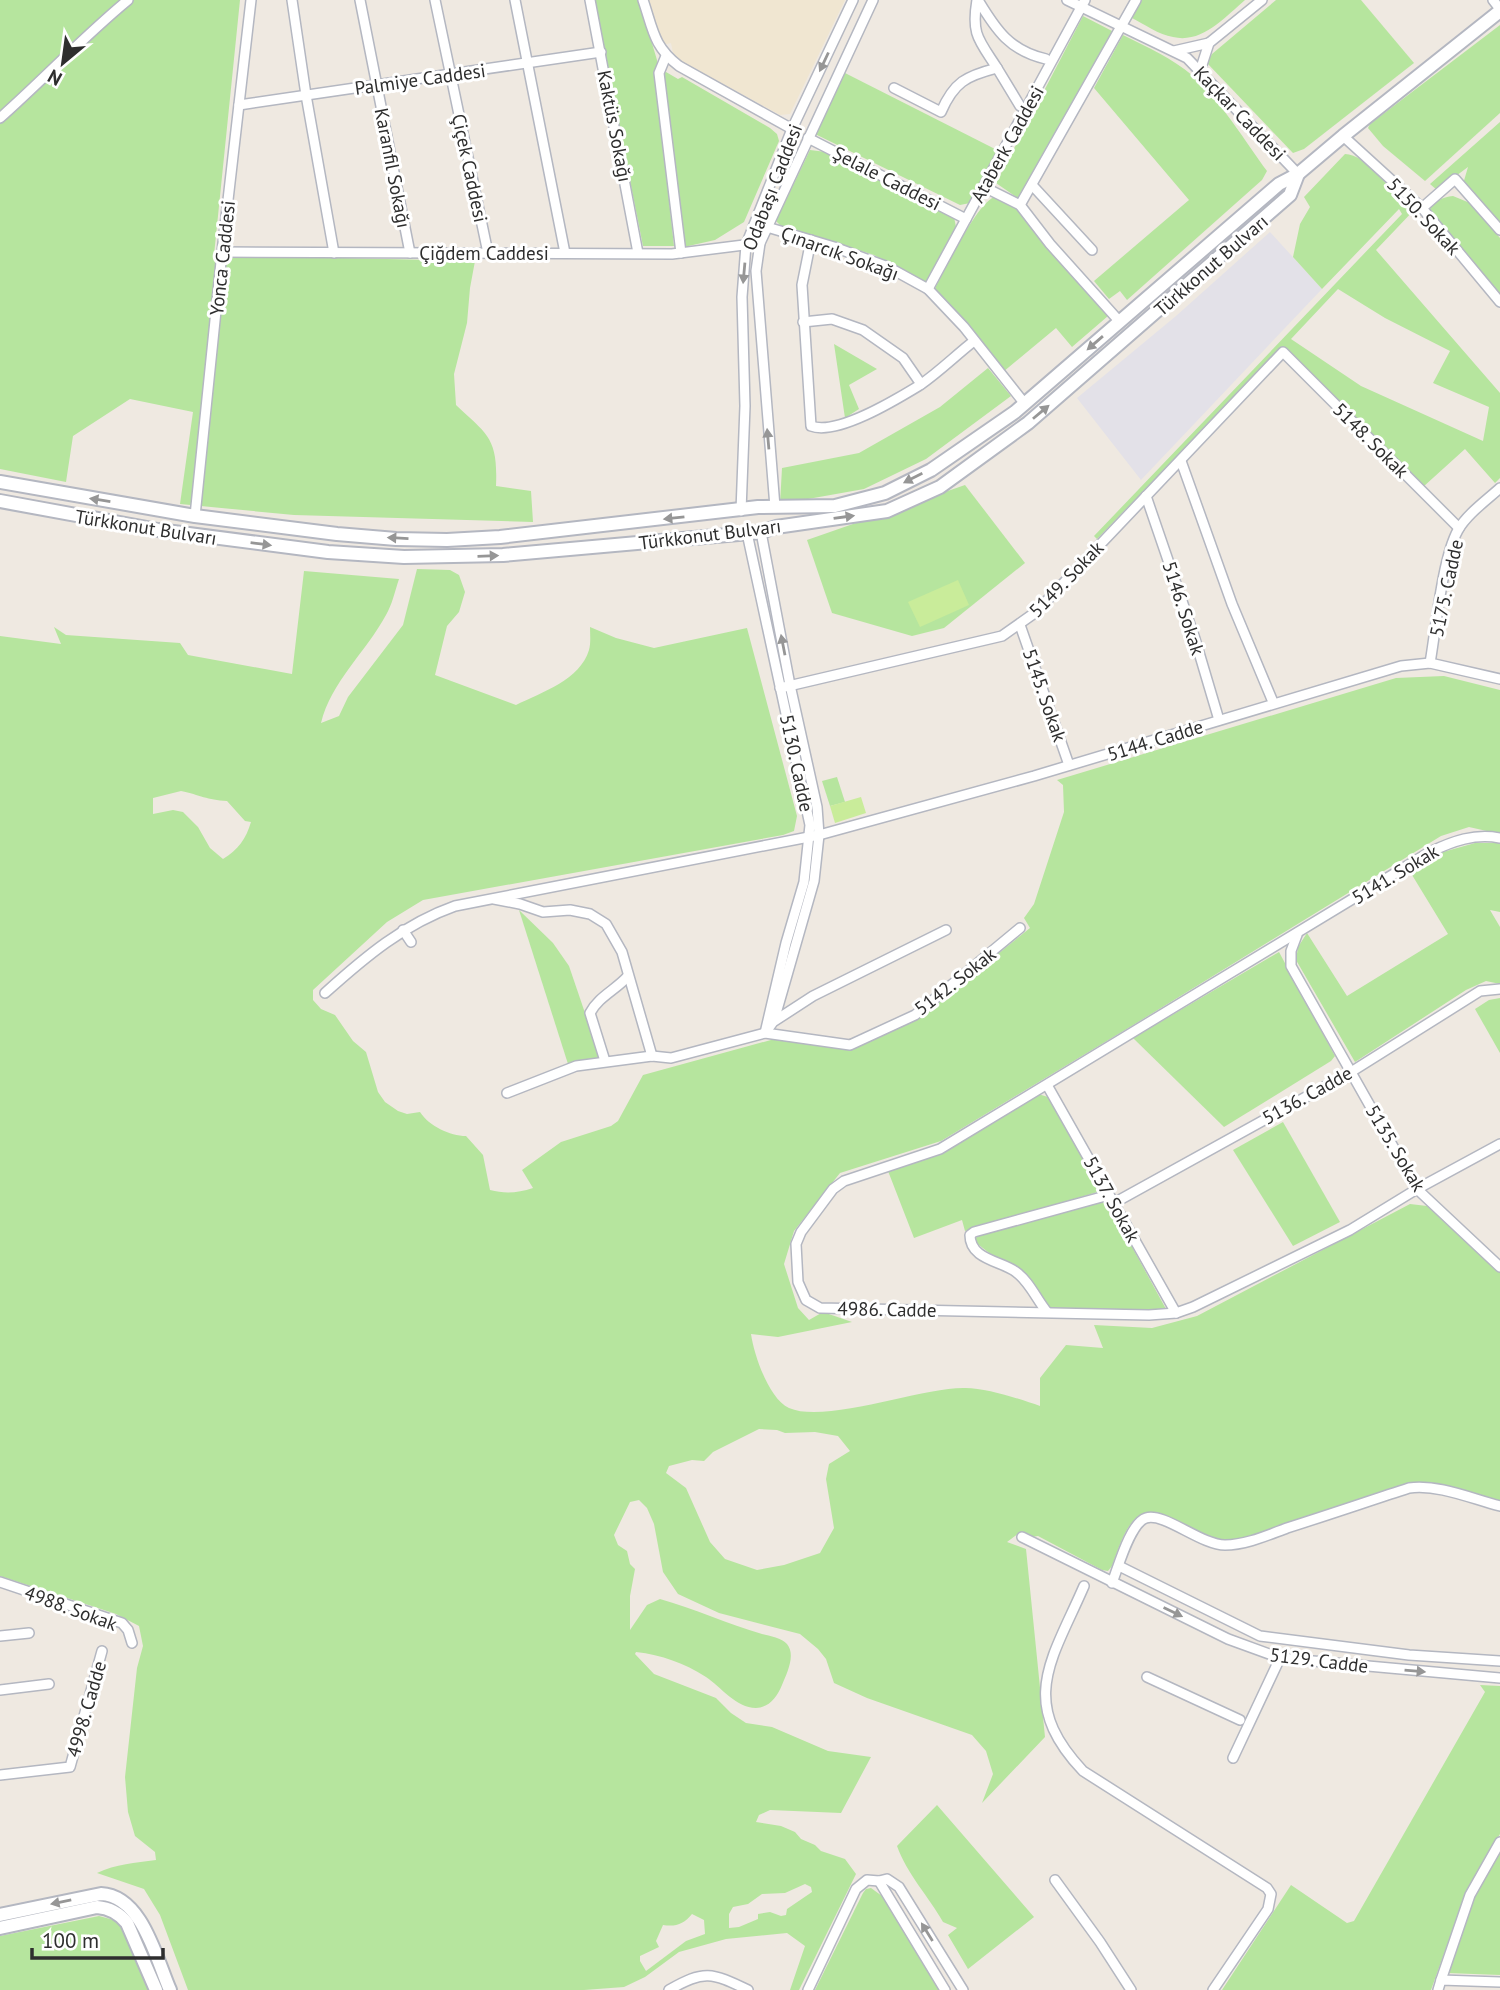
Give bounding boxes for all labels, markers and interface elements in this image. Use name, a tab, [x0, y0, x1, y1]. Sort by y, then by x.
north arrow	[28, 28, 98, 98]
one-way arrow	[818, 52, 829, 72]
street label: Palmiye Caddesi	[353, 58, 487, 100]
street label: Kaçkar Caddesi	[1189, 61, 1291, 165]
text: N	[43, 64, 66, 91]
street label: Kaktüs Sokağı	[592, 68, 638, 184]
street label: Ataberk Caddesi	[965, 81, 1049, 207]
street label: Karanfil Sokağı	[370, 106, 416, 230]
street label: Çiçek Caddesi	[447, 111, 493, 225]
street label: Odabaşı Caddesi	[737, 120, 807, 254]
street label: Şelale Caddesi	[829, 140, 945, 216]
street label: 5150. Sokak	[1382, 172, 1466, 260]
street label: Yonca Caddesi	[204, 199, 240, 317]
street label: Türkkonut Bulvarı	[1149, 209, 1273, 321]
street label: Çınarcık Sokağı	[778, 221, 902, 285]
street label: Çiğdem Caddesi	[419, 241, 549, 265]
one-way arrow	[738, 263, 749, 285]
one-way arrow	[1086, 335, 1104, 351]
street label: 5148. Sokak	[1328, 397, 1414, 483]
one-way arrow	[1032, 404, 1050, 420]
one-way arrow	[762, 428, 773, 450]
one-way arrow	[903, 473, 923, 484]
one-way arrow	[89, 494, 111, 505]
street label: Türkkonut Bulvarı	[73, 504, 219, 550]
one-way arrow	[833, 511, 855, 522]
street label: Türkkonut Bulvarı	[638, 513, 782, 555]
one-way arrow	[662, 513, 684, 524]
one-way arrow	[387, 533, 409, 544]
street label: 5149. Sokak	[1024, 536, 1108, 622]
street label: 5175. Cadde	[1424, 537, 1468, 639]
one-way arrow	[250, 538, 272, 549]
one-way arrow	[477, 550, 499, 561]
street label: 5146. Sokak	[1158, 558, 1210, 658]
one-way arrow	[777, 634, 788, 656]
street label: 5145. Sokak	[1018, 645, 1072, 745]
street label: 5130. Cadde	[775, 712, 819, 814]
street label: 5144. Cadde	[1104, 714, 1206, 766]
street label: 5141. Sokak	[1347, 839, 1443, 909]
street label: 5142. Sokak	[909, 942, 1001, 1020]
street label: 5136. Cadde	[1258, 1060, 1356, 1130]
street label: 5135. Sokak	[1361, 1100, 1431, 1196]
street label: 5137. Sokak	[1079, 1152, 1145, 1246]
street label: 4986. Cadde	[837, 1296, 937, 1322]
street label: 4988. Sokak	[21, 1580, 121, 1636]
one-way arrow	[1163, 1607, 1183, 1618]
street label: 5129. Cadde	[1268, 1642, 1370, 1678]
street label: 4998. Cadde	[61, 1658, 111, 1760]
one-way arrow	[1404, 1666, 1426, 1677]
one-way arrow	[50, 1897, 72, 1908]
scale bar	[32, 1916, 163, 1960]
one-way arrow	[921, 1922, 934, 1941]
text: 100 m	[42, 1927, 99, 1954]

